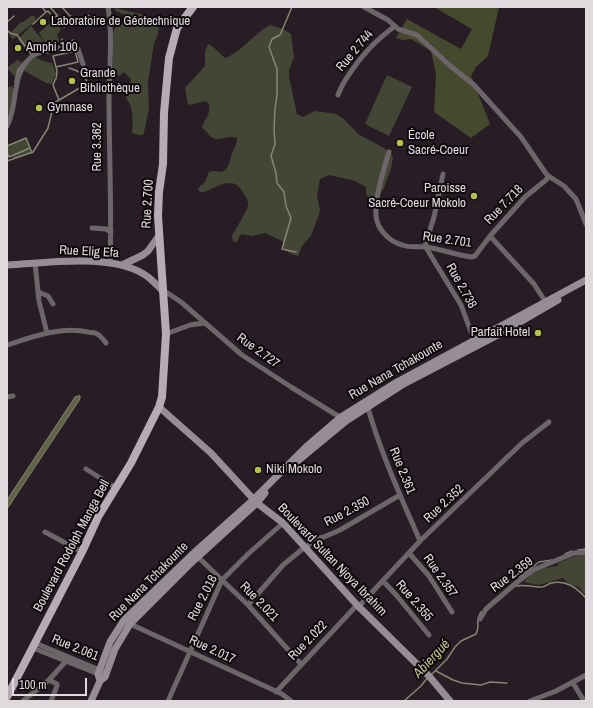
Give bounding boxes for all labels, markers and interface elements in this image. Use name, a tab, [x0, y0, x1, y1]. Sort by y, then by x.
place label: Laboratoire de Géotechnique	[51, 14, 190, 30]
marker: Laboratoire de Géotechnique	[38, 17, 48, 27]
street label: Rue 2 744	[333, 27, 377, 75]
place label: Amphi 100	[26, 40, 78, 56]
marker: Amphi 100	[13, 43, 23, 53]
place label: Grande Bibliothèque	[80, 66, 140, 97]
marker: Grande Bibliothèque	[67, 76, 77, 86]
place label: Gymnase	[47, 100, 93, 116]
marker: Gymnase	[34, 103, 44, 113]
street label: Rue 3.362	[90, 122, 106, 172]
place label: École Sacré-Coeur	[408, 128, 468, 159]
marker: École Sacré-Coeur	[395, 138, 405, 148]
street label: Rue 2.700	[139, 179, 157, 229]
place label: Paroisse Sacré-Coeur Mokolo	[368, 181, 466, 212]
street label: Rue 7.718	[481, 182, 527, 228]
marker: Paroisse Sacré-Coeur Mokolo	[469, 191, 479, 201]
street label: Rue 2.701	[422, 229, 472, 251]
street label: Rue Elig Efa	[59, 243, 119, 261]
street label: Rue 2.738	[442, 261, 480, 311]
place label: Parfait Hotel	[471, 325, 530, 341]
marker: Parfait Hotel	[533, 328, 543, 338]
street label: Rue 2.727	[234, 330, 282, 372]
street label: Rue Nana Tchakounte	[346, 337, 446, 403]
street label: Rue 2.361	[386, 445, 418, 497]
place label: Niki Mokolo	[266, 462, 322, 478]
marker: Niki Mokolo	[253, 465, 263, 475]
street label: Boulevard Rodolph Manga Bell	[31, 477, 113, 615]
street label: Rue 2.352	[421, 482, 467, 526]
street label: Rue 2.350	[322, 494, 372, 530]
street label: Boulevard Sultan Njoya Ibrahim	[274, 500, 390, 620]
street label: Rue Nana Tchakounte	[106, 539, 192, 625]
street label: Rue 2.357	[420, 551, 460, 601]
street label: Rue 2.359	[488, 554, 536, 596]
street label: Rue 2.018	[185, 573, 221, 623]
street label: Rue 2.355	[392, 577, 436, 625]
street label: Rue 2.021	[236, 579, 282, 625]
street label: Rue 2.022	[285, 618, 331, 664]
street label: Rue 2.061	[49, 632, 101, 664]
street label: Rue 2.017	[186, 633, 238, 667]
water label: Abiergué	[410, 636, 454, 682]
scale bar	[14, 670, 89, 696]
text: 100 m	[19, 677, 46, 693]

